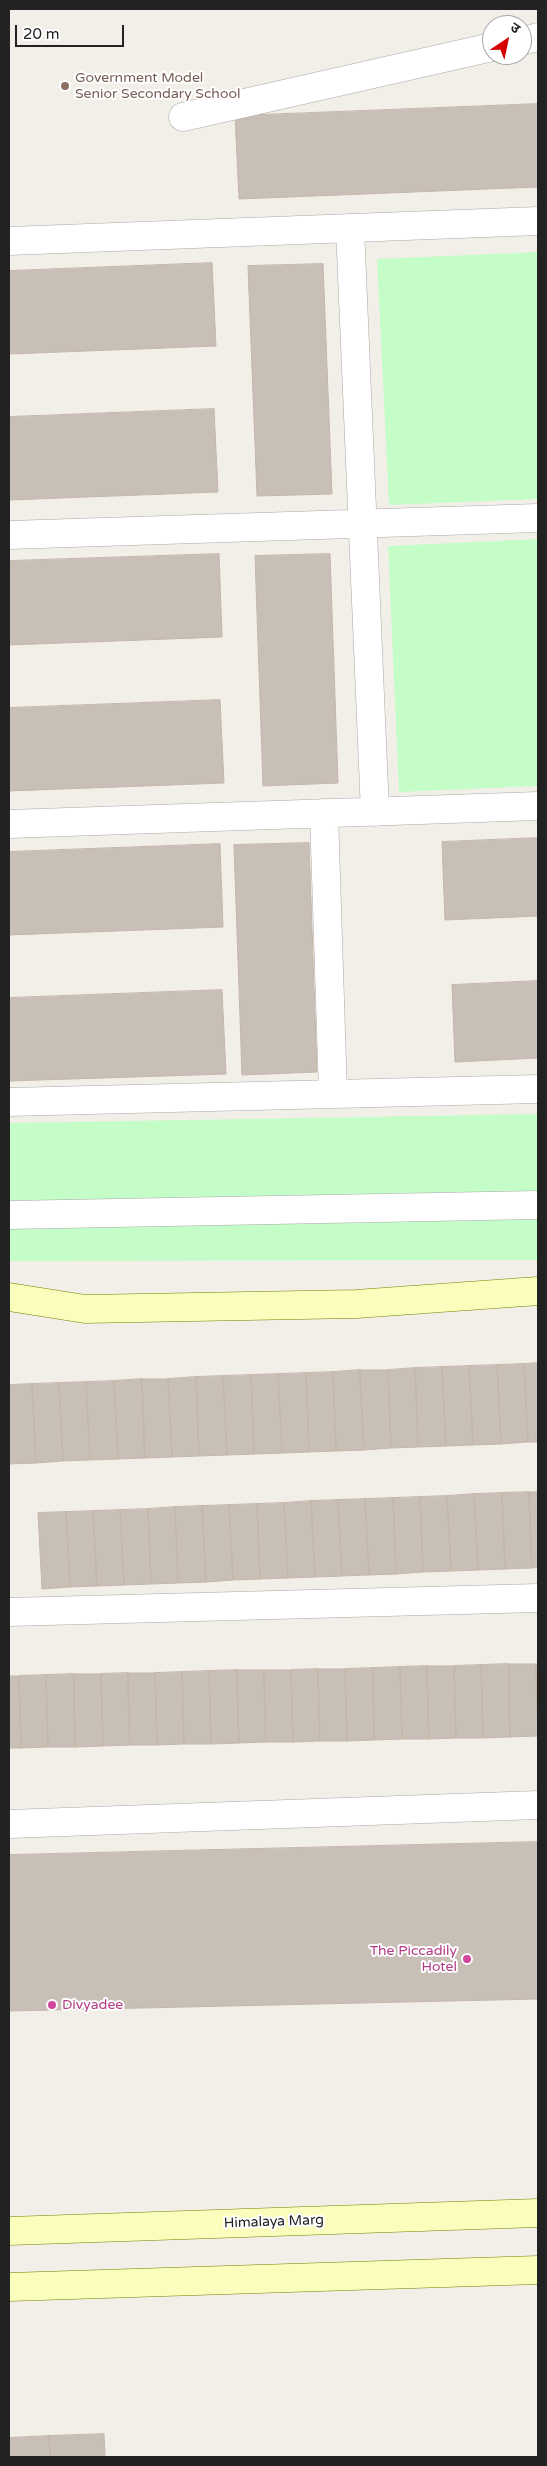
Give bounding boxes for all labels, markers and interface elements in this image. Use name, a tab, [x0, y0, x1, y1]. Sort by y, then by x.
scale bar	[18, 15, 126, 47]
north arrow	[482, 15, 532, 65]
text: उ	[507, 19, 523, 37]
text: 20 m	[23, 25, 60, 43]
place label: Government Model Senior Secondary School	[75, 70, 240, 102]
marker: Government Model Senior Secondary School	[59, 80, 71, 92]
place label: The Piccadily Hotel	[370, 1943, 457, 1975]
marker: The Piccadily Hotel	[461, 1953, 473, 1965]
place label: Divyadee	[62, 1997, 123, 2013]
marker: Divyadee	[46, 1999, 58, 2011]
street label: Himalaya Marg	[224, 2212, 324, 2232]

